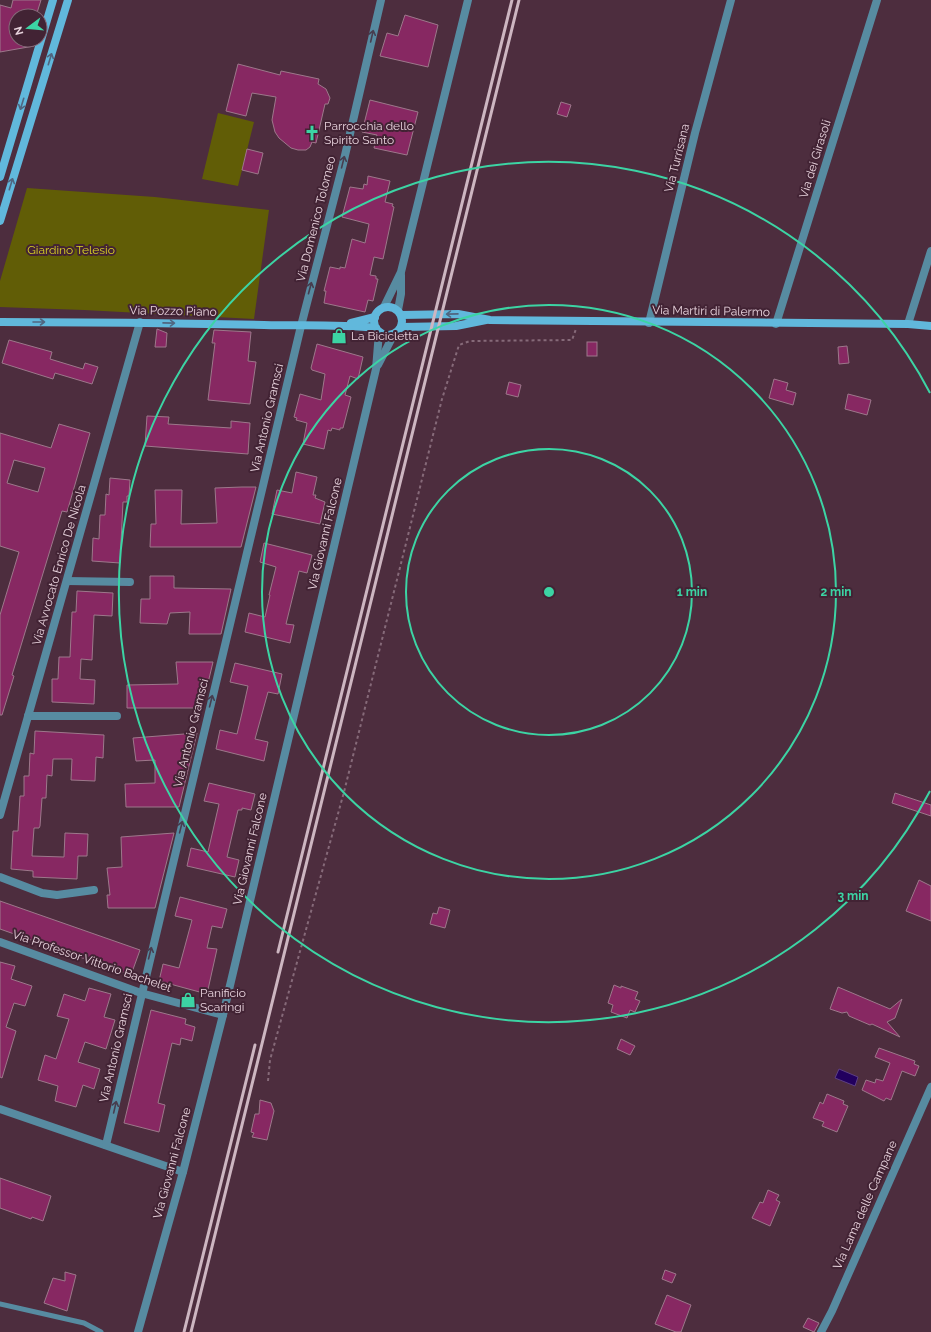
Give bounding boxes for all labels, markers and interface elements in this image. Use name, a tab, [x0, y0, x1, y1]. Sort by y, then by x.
north arrow	[8, 8, 48, 48]
text: N	[11, 25, 26, 36]
one-way arrow	[369, 30, 377, 43]
one-way arrow	[46, 54, 54, 66]
one-way arrow	[18, 98, 25, 111]
street label: Via dei Girasoli	[796, 118, 834, 200]
place label: Parrocchia dello Spirito Santo	[324, 119, 414, 147]
street label: Via Turrisana	[662, 122, 692, 194]
church icon: Parrocchia dello Spirito Santo	[303, 124, 321, 142]
street label: Via Domenico Tolomeo	[294, 155, 338, 283]
one-way arrow	[340, 156, 347, 169]
one-way arrow	[8, 177, 15, 190]
park label: Giardino Telesio	[27, 243, 115, 257]
one-way arrow	[307, 282, 315, 295]
street label: Via Pozzo Piano	[129, 303, 217, 319]
street label: Via Martiri di Palermo	[652, 303, 770, 319]
one-way arrow	[446, 310, 459, 318]
one-way arrow	[32, 318, 45, 326]
one-way arrow	[162, 319, 175, 326]
shop icon: La Bicicletta	[330, 327, 348, 345]
place label: La Bicicletta	[351, 329, 419, 343]
street label: Via Antonio Gramsci	[248, 362, 286, 474]
street label: Via Giovanni Falcone	[305, 477, 345, 591]
street label: Via Avvocato Enrico De Nicola	[29, 483, 89, 647]
centre of rings	[542, 585, 556, 599]
text: 1 min	[677, 585, 707, 599]
text: 2 min	[820, 585, 852, 599]
street label: Via Antonio Gramsci	[171, 677, 211, 789]
one-way arrow	[208, 694, 216, 707]
street label: Via Giovanni Falcone	[230, 792, 270, 906]
one-way arrow	[177, 821, 185, 834]
text: 3 min	[837, 889, 869, 903]
street label: Via Professor Vittorio Bachelet	[11, 927, 173, 995]
one-way arrow	[147, 947, 155, 960]
place label: Panificio Scaringi	[200, 986, 246, 1014]
shop icon: Panificio Scaringi	[179, 991, 197, 1009]
street label: Via Antonio Gramsci	[97, 992, 135, 1104]
one-way arrow	[111, 1101, 119, 1114]
street label: Via Giovanni Falcone	[150, 1106, 194, 1220]
street label: Via Lama delle Campane	[830, 1138, 900, 1272]

